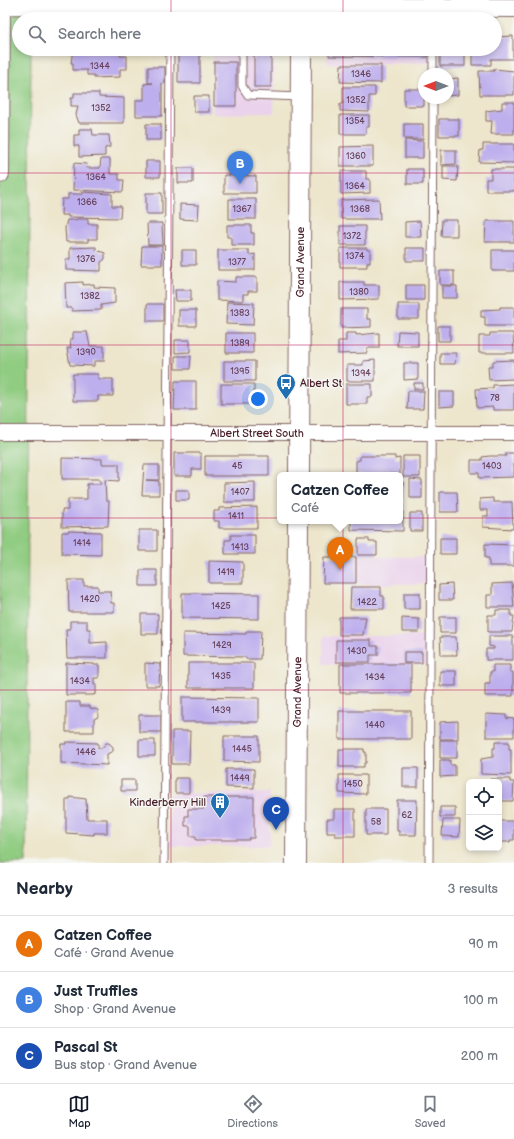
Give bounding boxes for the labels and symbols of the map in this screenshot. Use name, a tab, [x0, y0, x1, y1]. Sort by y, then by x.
house number: 1344	[90, 61, 111, 72]
north arrow	[418, 68, 454, 104]
house number: 1346	[351, 69, 372, 80]
house number: 1352	[346, 95, 366, 106]
house number: 1352	[91, 103, 111, 114]
house number: 1354	[345, 116, 365, 127]
pin: B	[227, 151, 253, 184]
house number: 1360	[346, 151, 366, 162]
house number: 1364	[86, 172, 107, 183]
house number: 1364	[345, 181, 366, 192]
house number: 1366	[77, 197, 98, 208]
house number: 1367	[233, 204, 252, 215]
house number: 1368	[350, 204, 370, 215]
street label: Grand Avenue	[294, 226, 307, 297]
house number: 1372	[343, 231, 362, 242]
house number: 1374	[346, 251, 365, 262]
house number: 1376	[77, 254, 96, 265]
house number: 1377	[228, 257, 247, 268]
house number: 1380	[349, 287, 369, 298]
house number: 1382	[80, 291, 100, 302]
house number: 1383	[230, 308, 250, 319]
house number: 1389	[230, 338, 250, 349]
house number: 1390	[76, 347, 96, 358]
house number: 1395	[230, 366, 250, 377]
house number: 1394	[351, 368, 371, 379]
bus stop icon: Albert St	[275, 372, 297, 400]
place label: Albert St	[300, 377, 343, 390]
your location	[248, 389, 268, 409]
house number: 78	[490, 393, 500, 404]
street label: Albert Street South	[210, 427, 304, 440]
house number: 45	[232, 461, 242, 472]
house number: 1403	[482, 461, 502, 472]
house number: 1407	[231, 487, 250, 498]
house number: 1411	[228, 511, 244, 522]
pin: A	[327, 537, 353, 570]
house number: 1414	[73, 538, 91, 549]
house number: 1413	[231, 542, 249, 553]
house number: 1419	[217, 567, 235, 578]
house number: 1420	[80, 594, 100, 605]
house number: 1422	[357, 597, 377, 608]
house number: 1425	[211, 601, 231, 612]
house number: 1429	[212, 640, 232, 651]
house number: 1430	[347, 646, 367, 657]
street label: Grand Avenue	[291, 656, 304, 727]
house number: 1435	[211, 671, 231, 682]
house number: 1434	[365, 672, 386, 683]
house number: 1434	[70, 676, 91, 687]
house number: 1439	[211, 705, 231, 716]
house number: 1440	[365, 720, 385, 731]
house number: 1445	[232, 744, 252, 755]
house number: 1446	[76, 747, 96, 758]
house number: 1449	[230, 773, 250, 784]
house number: 1450	[343, 779, 363, 790]
building icon: Kinderberry Hill	[209, 791, 231, 819]
place label: Kinderberry Hill	[129, 796, 206, 809]
pin: C	[263, 797, 289, 830]
house number: 62	[402, 810, 413, 821]
house number: 58	[371, 817, 381, 828]

